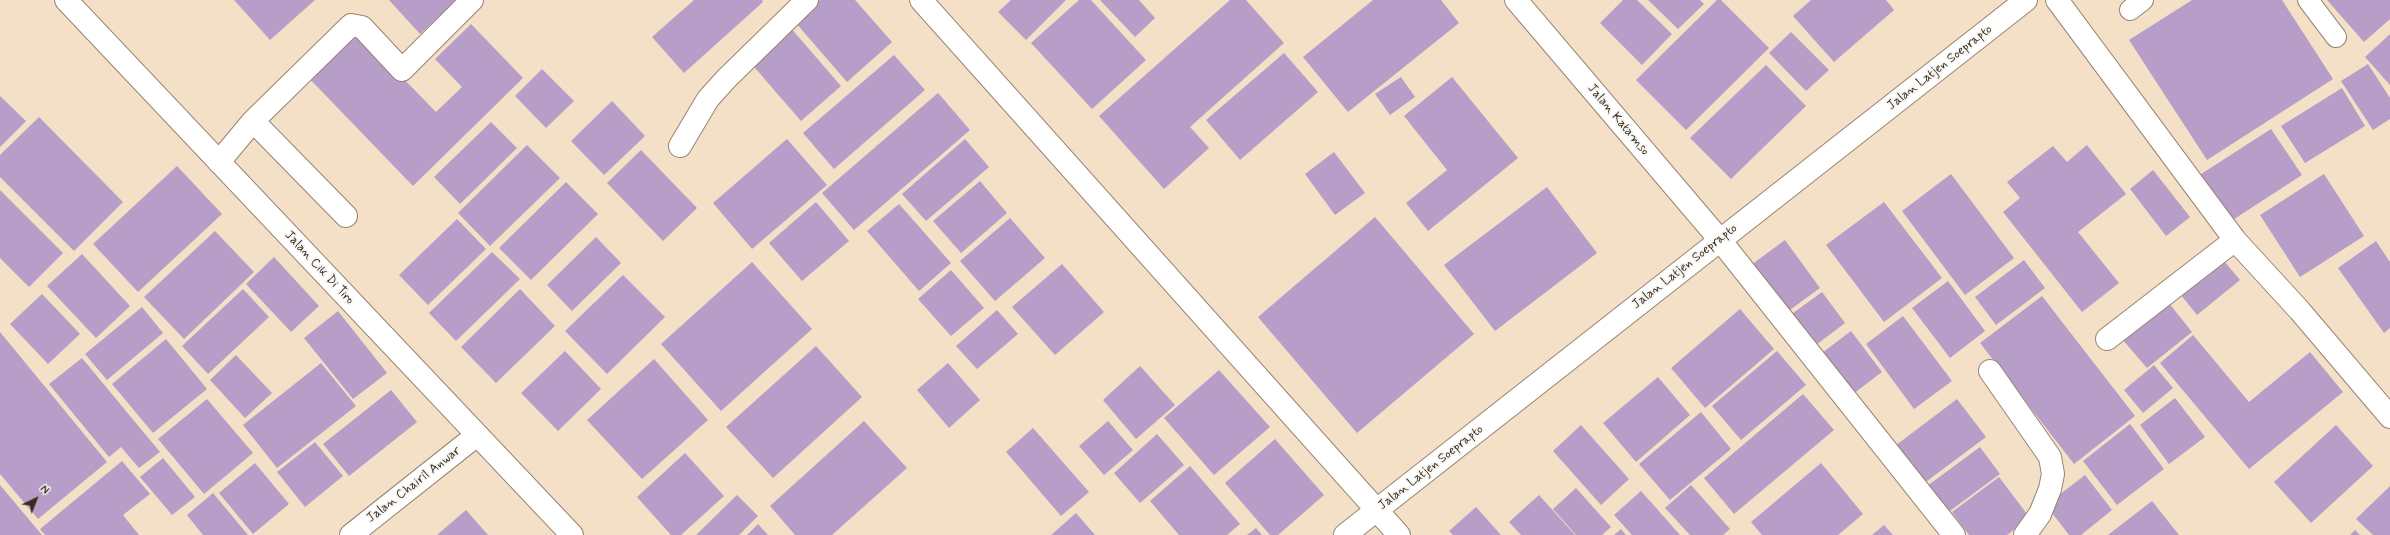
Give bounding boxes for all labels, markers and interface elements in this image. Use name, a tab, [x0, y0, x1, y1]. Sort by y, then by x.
street label: Jalan Latjen Soeprapto	[1884, 22, 1996, 114]
street label: Jalan Katamso	[1584, 81, 1652, 159]
street label: Jalan Latjen Soeprapto	[1629, 221, 1741, 313]
street label: Jalan Cik Di Tiro	[281, 228, 357, 308]
street label: Jalan Latjen Soeprapto	[1375, 422, 1487, 514]
street label: Jalan Chairil Anwar	[364, 443, 464, 527]
north arrow	[16, 479, 56, 519]
text: N	[37, 483, 52, 498]

